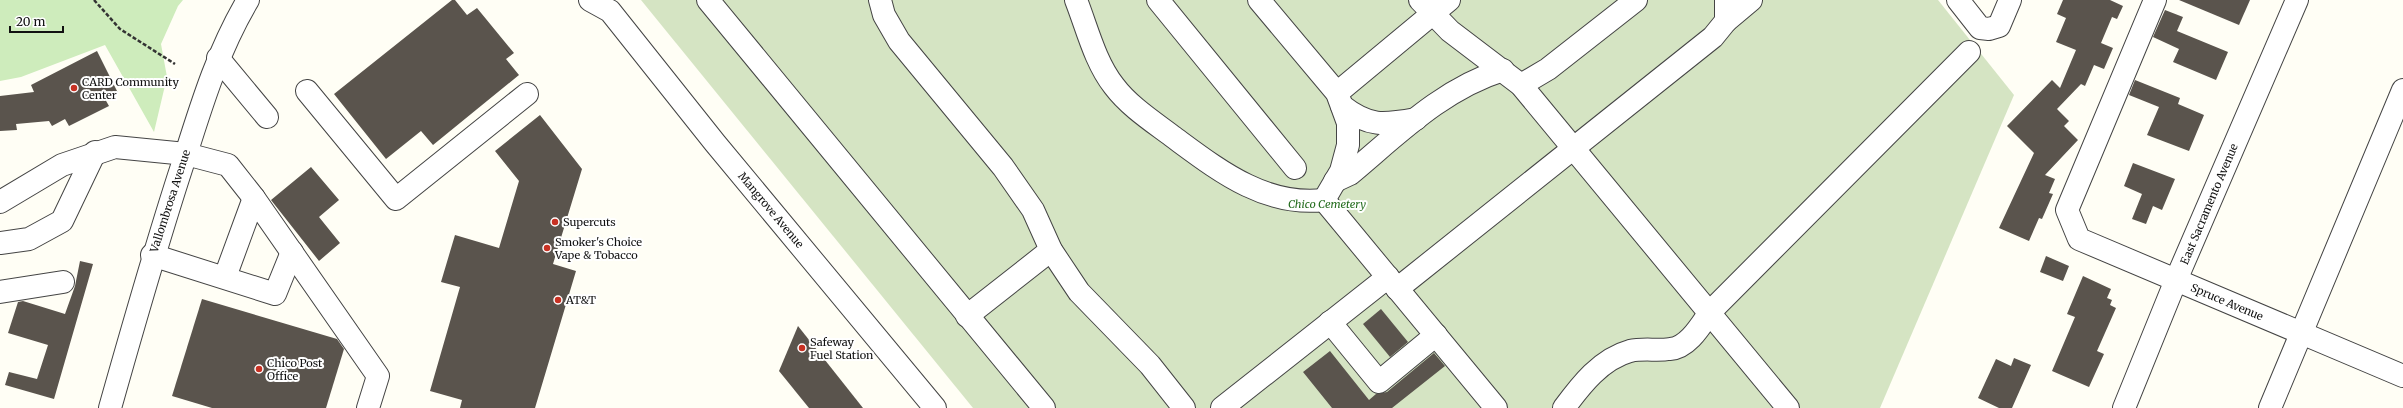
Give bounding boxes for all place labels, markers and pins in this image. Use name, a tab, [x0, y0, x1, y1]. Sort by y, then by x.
place label: CARD Community Center	[82, 75, 179, 102]
marker: CARD Community Center	[69, 83, 79, 93]
place label: Supercuts	[563, 215, 616, 229]
marker: Supercuts	[550, 217, 560, 227]
place label: Smoker's Choice Vape & Tobacco	[554, 235, 642, 262]
marker: Smoker's Choice Vape & Tobacco	[542, 243, 552, 253]
place label: AT&T	[565, 293, 596, 307]
marker: AT&T	[553, 295, 563, 305]
place label: Safeway Fuel Station	[810, 335, 874, 362]
marker: Safeway Fuel Station	[797, 343, 807, 353]
place label: Chico Post Office	[267, 356, 323, 383]
marker: Chico Post Office	[254, 364, 264, 374]

